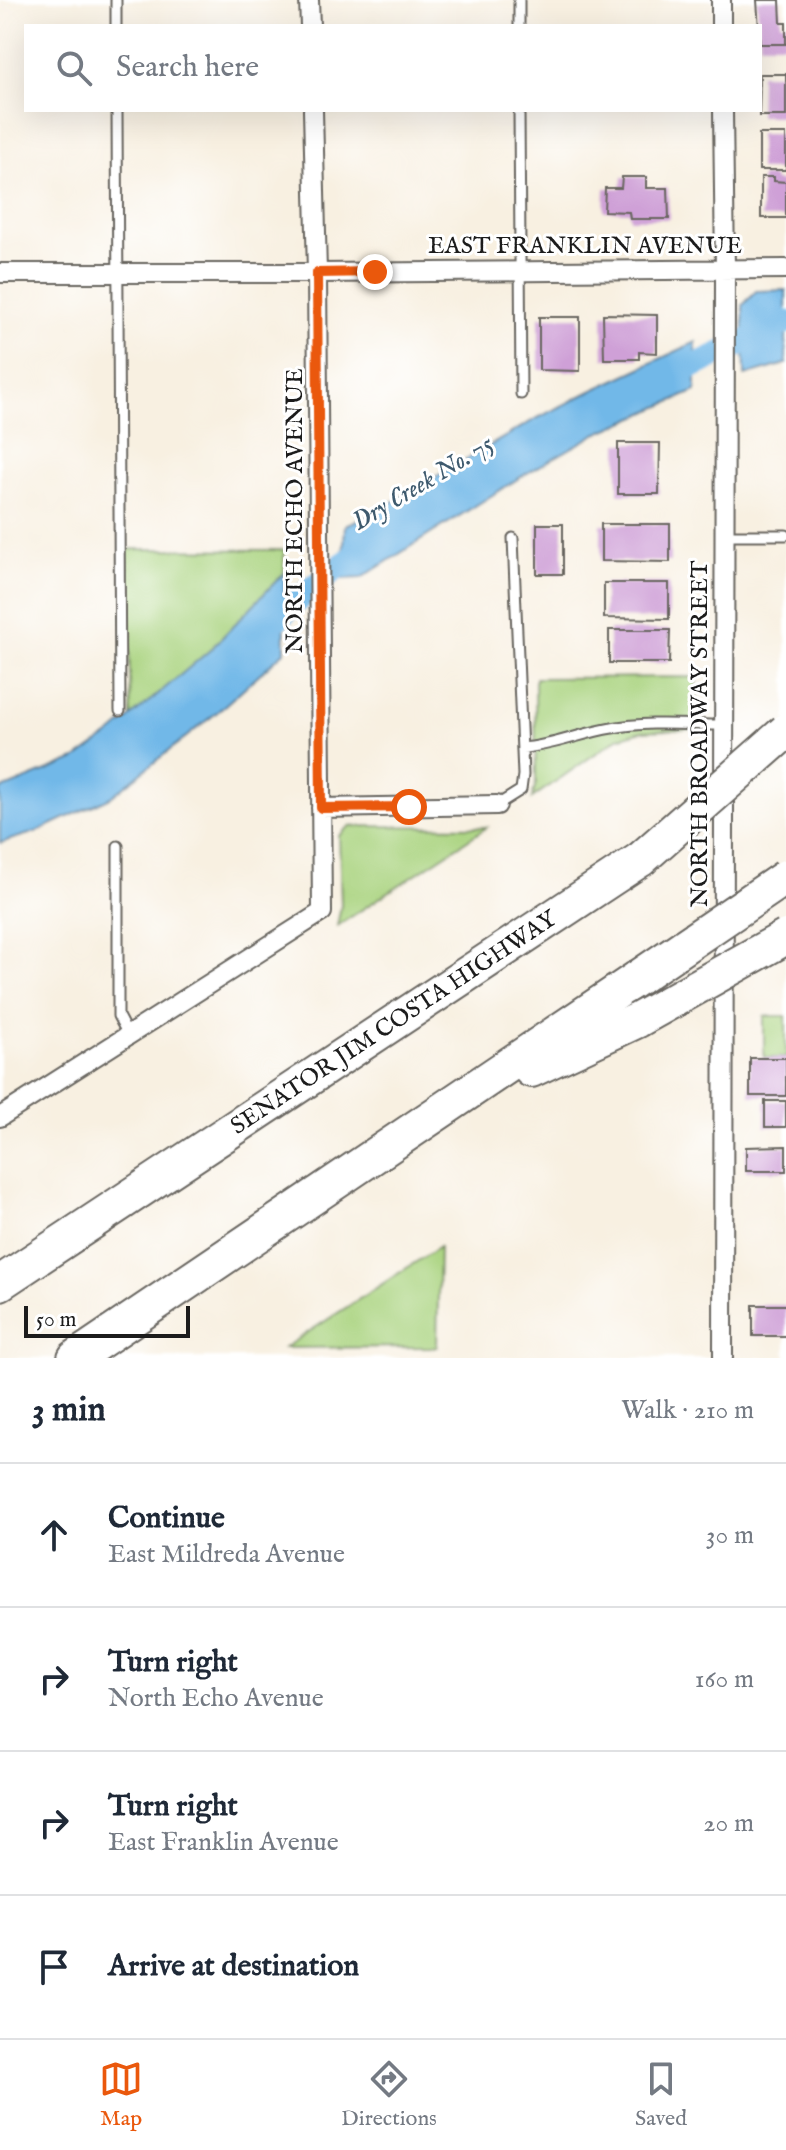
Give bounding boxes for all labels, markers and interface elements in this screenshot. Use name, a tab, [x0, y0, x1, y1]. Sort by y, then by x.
search box	[24, 24, 762, 112]
icon: search	[52, 46, 96, 90]
text: Search here	[116, 49, 259, 87]
street label: EAST FRANKLIN AVENUE	[428, 231, 742, 262]
route end	[357, 254, 393, 290]
street label: NORTH ECHO AVENUE	[280, 368, 311, 654]
water label: Dry Creek No. 75	[346, 428, 500, 538]
street label: NORTH BROADWAY STREET	[685, 560, 716, 908]
route start	[391, 789, 427, 825]
street label: SENATOR JIM COSTA HIGHWAY	[224, 903, 564, 1142]
scale bar	[24, 1302, 190, 1338]
text: 50 m	[36, 1306, 77, 1334]
text: 3 min	[32, 1389, 106, 1432]
text: Walk · 210 m	[621, 1394, 754, 1427]
text: Continue	[108, 1500, 225, 1538]
icon: ahead	[32, 1513, 76, 1557]
text: 30 m	[706, 1519, 754, 1552]
text: East Mildreda Avenue	[108, 1538, 345, 1571]
text: Turn right	[108, 1644, 238, 1682]
icon: right	[32, 1657, 76, 1701]
text: 160 m	[695, 1663, 754, 1696]
text: North Echo Avenue	[108, 1682, 324, 1715]
text: Turn right	[108, 1788, 238, 1826]
icon: right	[32, 1801, 76, 1845]
text: 20 m	[703, 1807, 754, 1840]
text: East Franklin Avenue	[108, 1826, 339, 1859]
icon: arrive	[32, 1945, 76, 1989]
text: Arrive at destination	[108, 1948, 359, 1986]
tab: Map	[99, 2057, 143, 2133]
tab: Directions	[341, 2057, 437, 2133]
tab: Saved	[635, 2057, 687, 2133]

